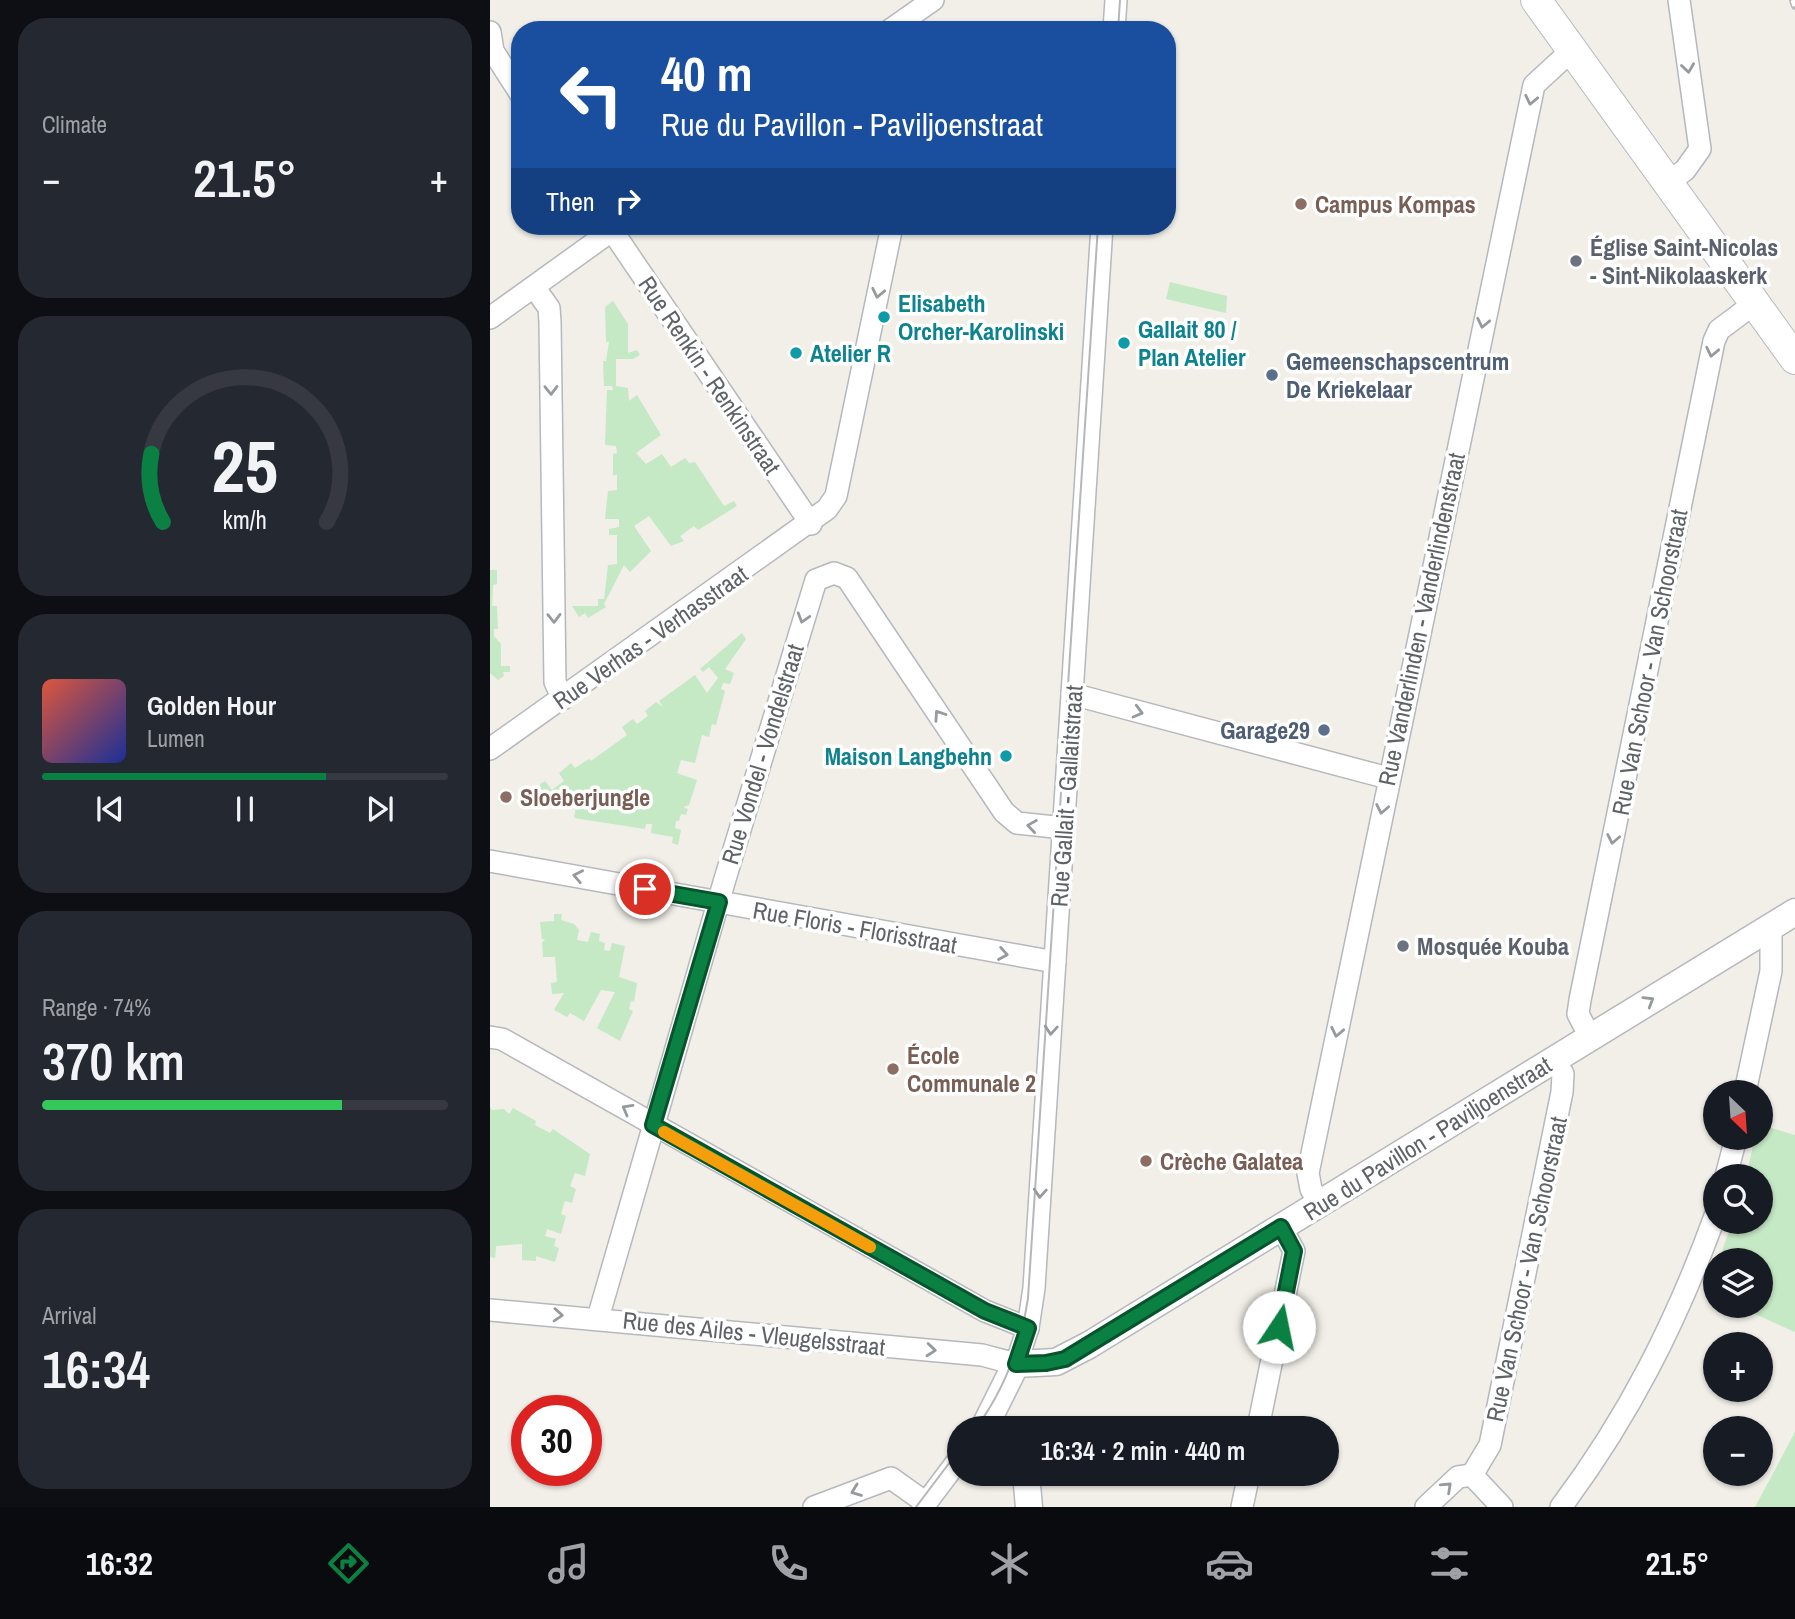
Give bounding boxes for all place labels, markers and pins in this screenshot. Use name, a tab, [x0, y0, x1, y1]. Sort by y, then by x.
place label: Campus Kompas	[1315, 188, 1476, 220]
marker: Campus Kompas	[1293, 196, 1309, 212]
place label: Église Saint-Nicolas - Sint-Nikolaaskerk	[1590, 231, 1778, 291]
marker: Église Saint-Nicolas - Sint-Nikolaaskerk	[1568, 253, 1584, 269]
place label: Elisabeth Orcher-Karolinski	[898, 287, 1064, 347]
marker: Elisabeth Orcher-Karolinski	[876, 309, 892, 325]
place label: Gallait 80 / Plan Atelier	[1138, 313, 1246, 373]
marker: Gallait 80 / Plan Atelier	[1116, 335, 1132, 351]
place label: Atelier R	[810, 337, 891, 369]
marker: Atelier R	[788, 345, 804, 361]
place label: Gemeenschapscentrum De Kriekelaar	[1286, 345, 1509, 405]
marker: Gemeenschapscentrum De Kriekelaar	[1264, 367, 1280, 383]
place label: Garage29	[1220, 714, 1310, 746]
marker: Garage29	[1316, 722, 1332, 738]
place label: Maison Langbehn	[825, 740, 992, 772]
marker: Maison Langbehn	[998, 748, 1014, 764]
place label: Sloeberjungle	[520, 781, 650, 813]
marker: Sloeberjungle	[498, 789, 514, 805]
pin	[615, 859, 675, 919]
place label: Mosquée Kouba	[1417, 930, 1569, 962]
marker: Mosquée Kouba	[1395, 938, 1411, 954]
place label: École Communale 2	[907, 1039, 1036, 1099]
marker: École Communale 2	[885, 1061, 901, 1077]
place label: Crèche Galatea	[1160, 1145, 1303, 1177]
marker: Crèche Galatea	[1138, 1153, 1154, 1169]

